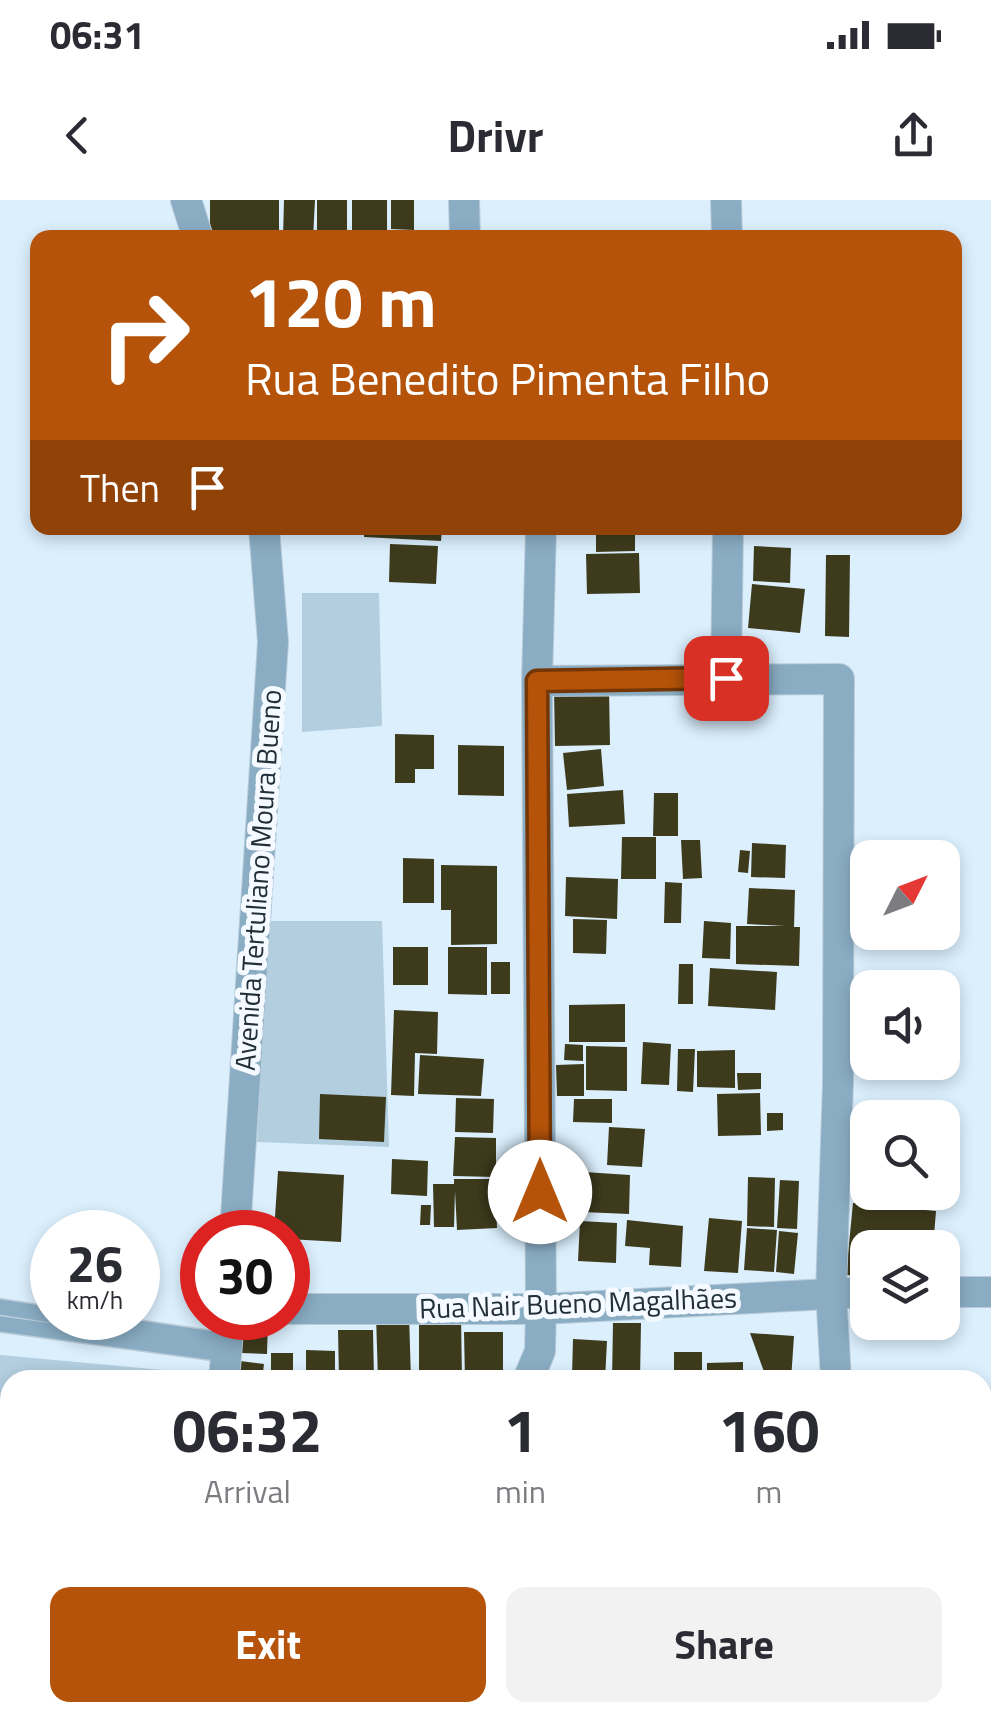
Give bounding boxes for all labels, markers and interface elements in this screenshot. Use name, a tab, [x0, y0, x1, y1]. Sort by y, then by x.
text: 06:31	[50, 6, 145, 64]
text: Drivr	[447, 101, 544, 169]
icon: back	[50, 108, 105, 163]
icon: share	[886, 108, 941, 163]
text: 120 m	[245, 248, 437, 354]
icon: right	[80, 270, 210, 400]
text: Rua Benedito Pimenta Filho	[245, 344, 770, 412]
text: Then	[80, 459, 160, 517]
icon: arrive	[180, 460, 235, 515]
pin	[684, 636, 769, 721]
icon: arrive	[699, 651, 754, 706]
street label: Avenida Tertuliano Moura Bueno	[223, 688, 292, 1072]
north arrow	[850, 840, 960, 950]
map controls	[850, 840, 960, 1340]
button: sound	[850, 970, 960, 1080]
button: search	[850, 1100, 960, 1210]
position arrow	[488, 1140, 592, 1244]
speed limit sign: 30	[180, 1210, 310, 1340]
text: 26	[67, 1225, 123, 1301]
button: layers	[850, 1230, 960, 1340]
street label: Rua Nair Bueno Magalhães	[418, 1275, 738, 1330]
text: km/h	[67, 1281, 123, 1319]
text: 06:32	[173, 1384, 322, 1475]
text: 1	[504, 1384, 537, 1475]
text: 160	[719, 1384, 819, 1475]
text: Arrival	[204, 1467, 291, 1515]
text: min	[495, 1467, 546, 1515]
text: m	[756, 1467, 782, 1515]
button: Exit	[50, 1587, 486, 1702]
button: Share	[506, 1587, 942, 1702]

